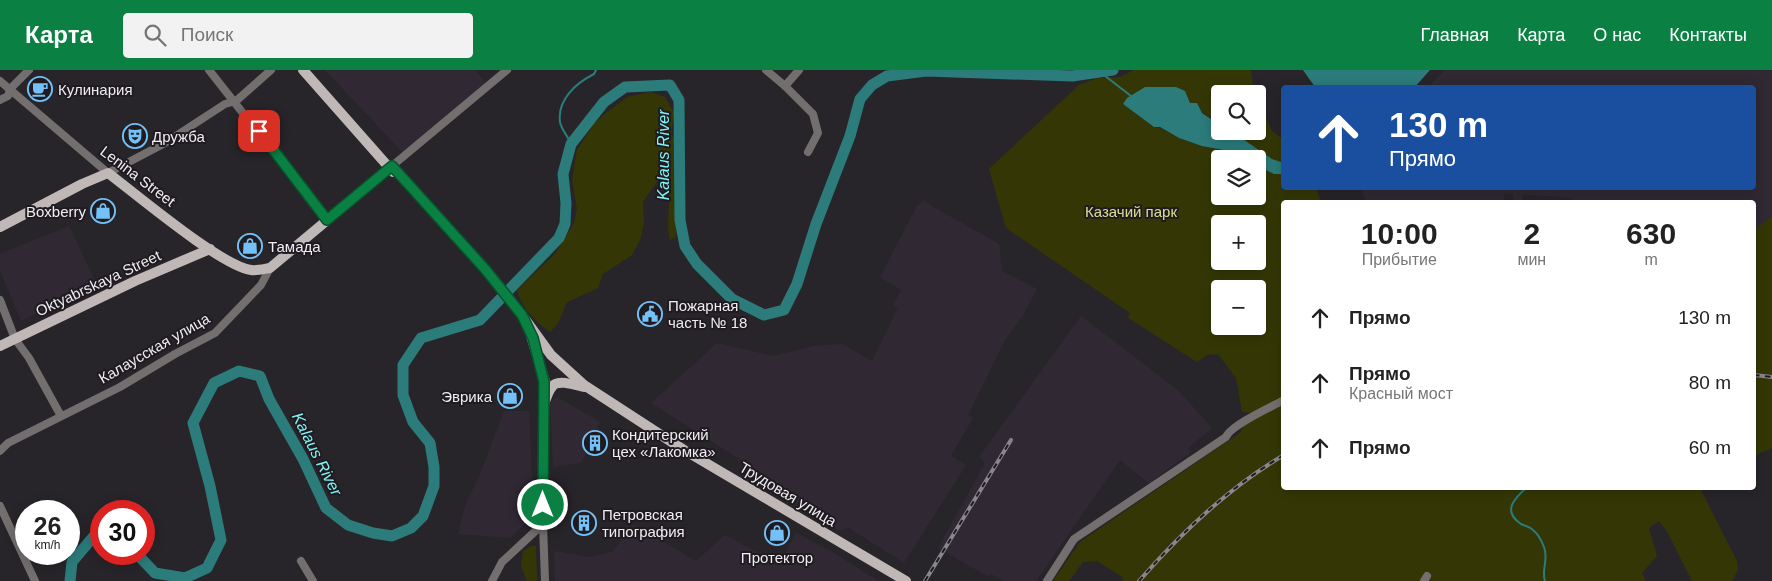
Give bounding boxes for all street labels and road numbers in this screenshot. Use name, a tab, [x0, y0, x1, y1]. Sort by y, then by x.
street label: Lenina Street	[97, 142, 179, 210]
street label: Oktyabrskaya Street	[33, 246, 164, 319]
street label: Калаусская улица	[96, 309, 213, 387]
street label: Трудовая улица	[736, 458, 840, 530]

